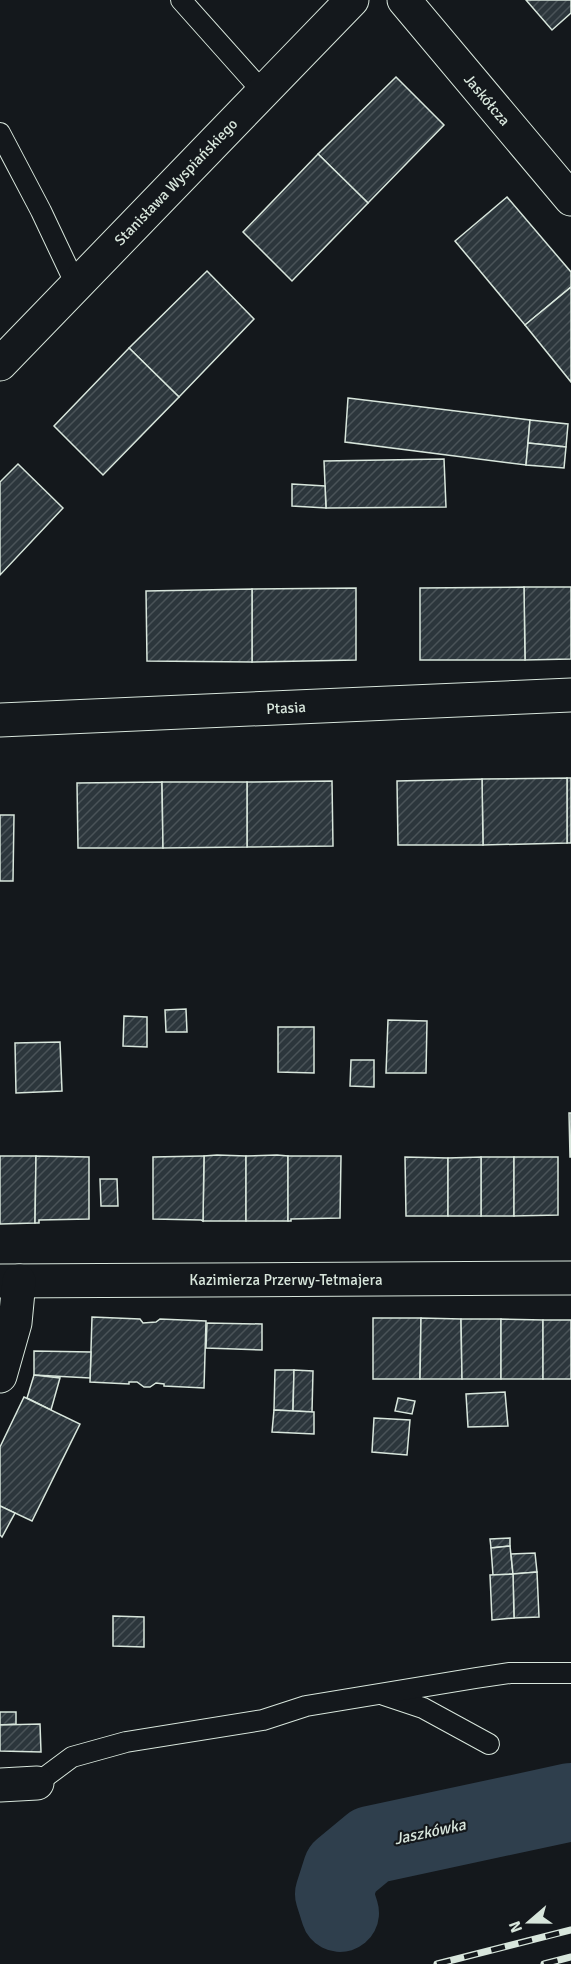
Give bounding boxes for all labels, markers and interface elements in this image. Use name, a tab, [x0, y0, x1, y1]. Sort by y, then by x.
street label: Jaskółcza	[460, 70, 514, 130]
street label: Stanisława Wyspiańskiego	[111, 115, 241, 249]
street label: Ptasia	[266, 698, 306, 718]
street label: Kazimierza Przerwy-Tetmajera	[189, 1271, 383, 1289]
water label: Jaszkówka	[392, 1814, 468, 1849]
north arrow	[499, 1892, 559, 1952]
text: N	[505, 1918, 527, 1935]

